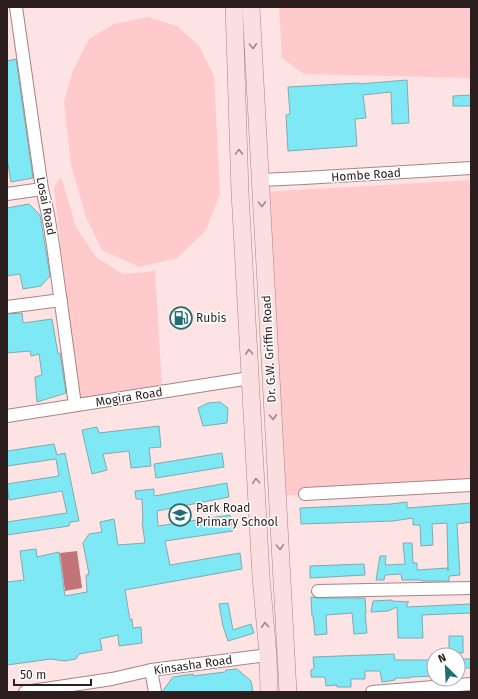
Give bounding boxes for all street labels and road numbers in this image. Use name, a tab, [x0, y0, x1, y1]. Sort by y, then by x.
street label: Hombe Road	[331, 166, 401, 184]
street label: Losai Road	[34, 176, 58, 236]
street label: Dr. G.W. Griffin Road	[259, 295, 279, 403]
street label: Mogira Road	[95, 385, 163, 409]
street label: Kinsasha Road	[153, 653, 233, 677]

